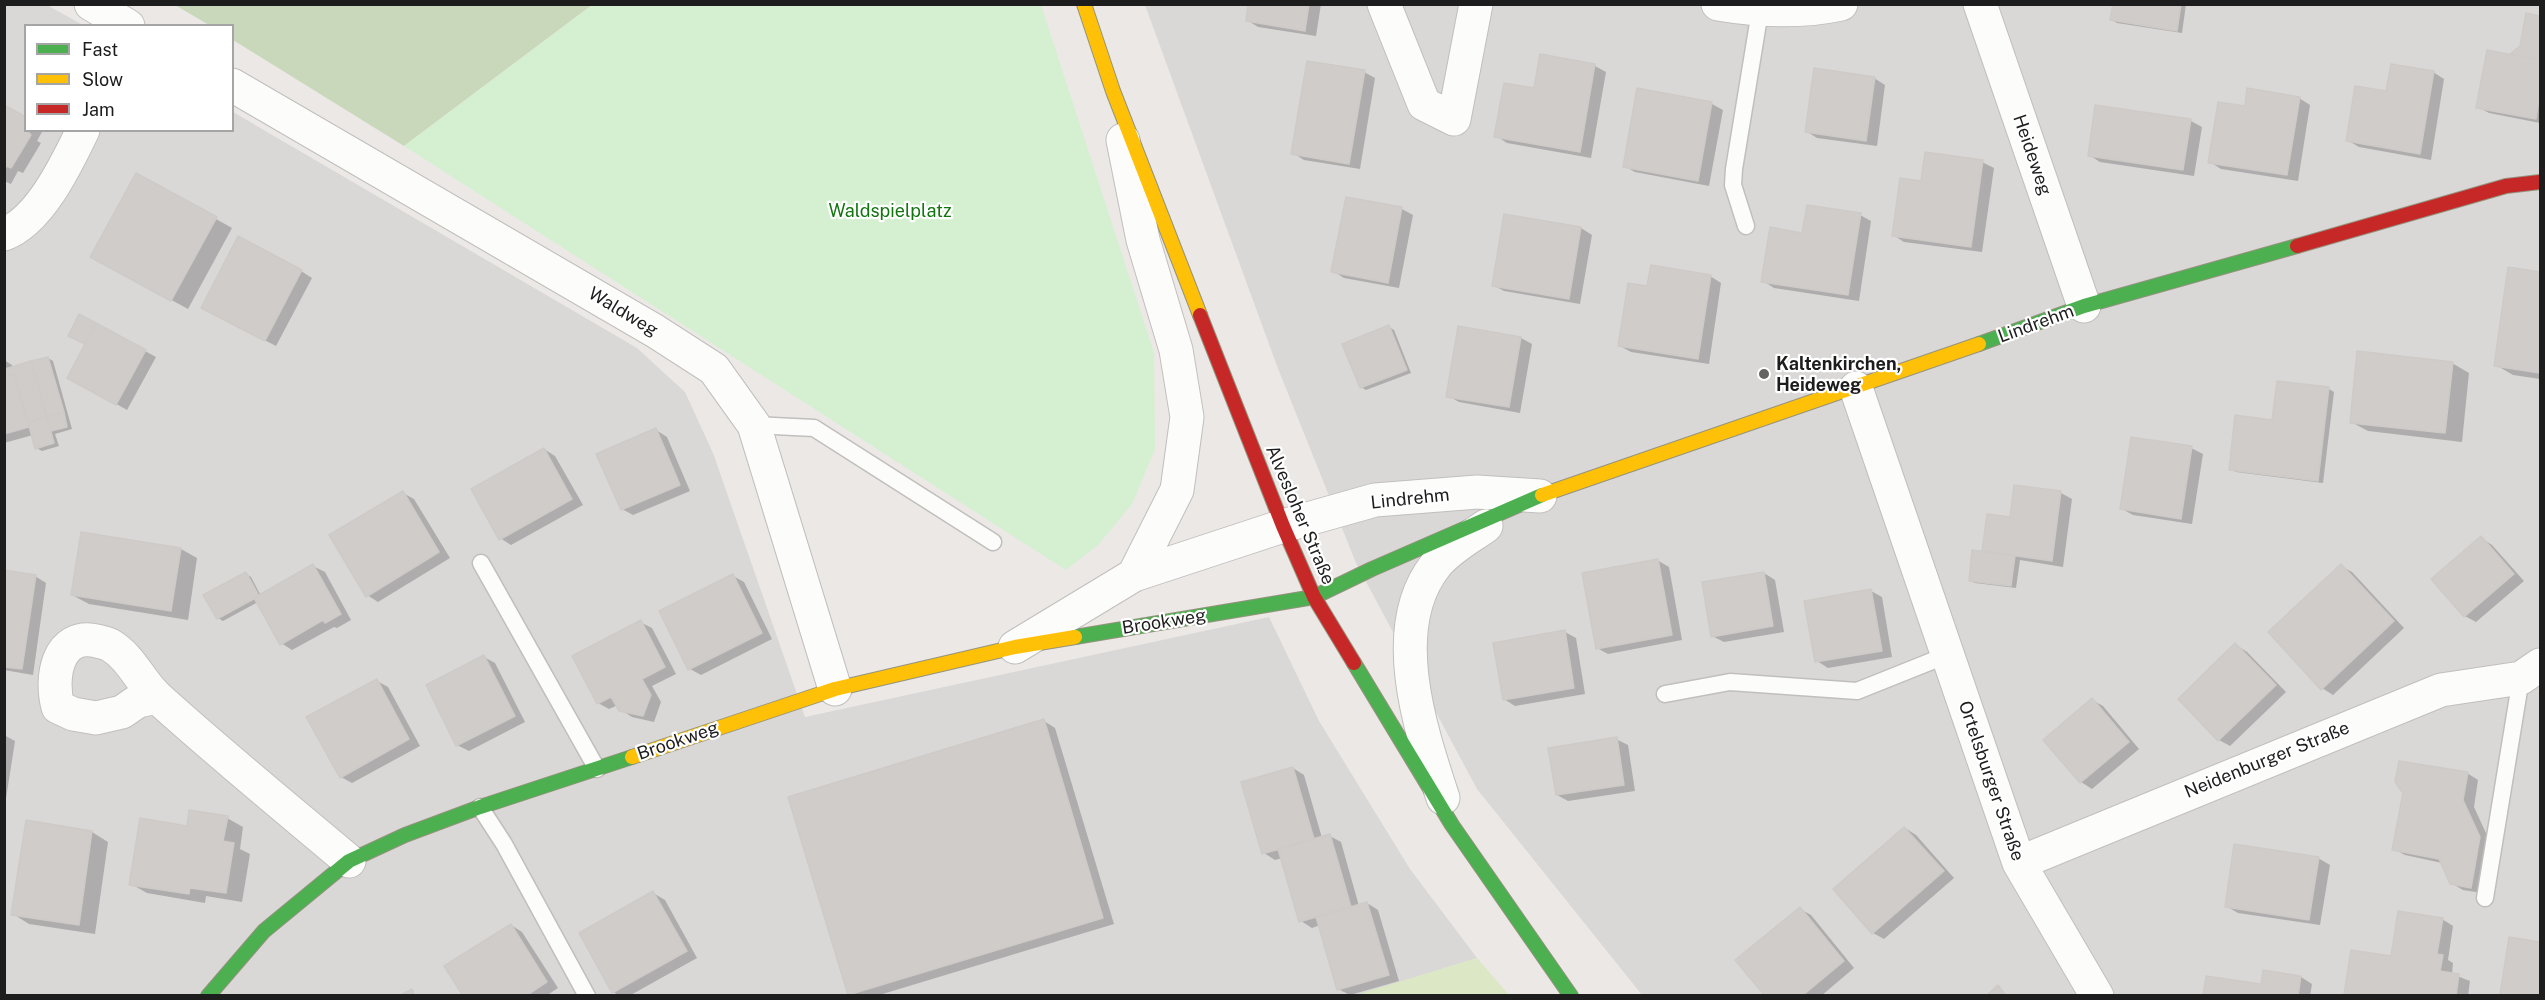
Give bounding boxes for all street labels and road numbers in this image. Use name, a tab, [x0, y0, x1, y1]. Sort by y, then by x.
street label: Heideweg	[2008, 112, 2056, 198]
street label: Waldweg	[584, 283, 662, 341]
street label: Lindrehm	[1995, 300, 2077, 348]
street label: Alvesloher Straße	[1261, 442, 1339, 588]
street label: Lindrehm	[1369, 484, 1451, 514]
street label: Brookweg	[1120, 605, 1208, 639]
street label: Ortelsburger Straße	[1953, 698, 2029, 864]
street label: Brookweg	[634, 717, 722, 765]
street label: Neidenburger Straße	[2181, 717, 2353, 803]

